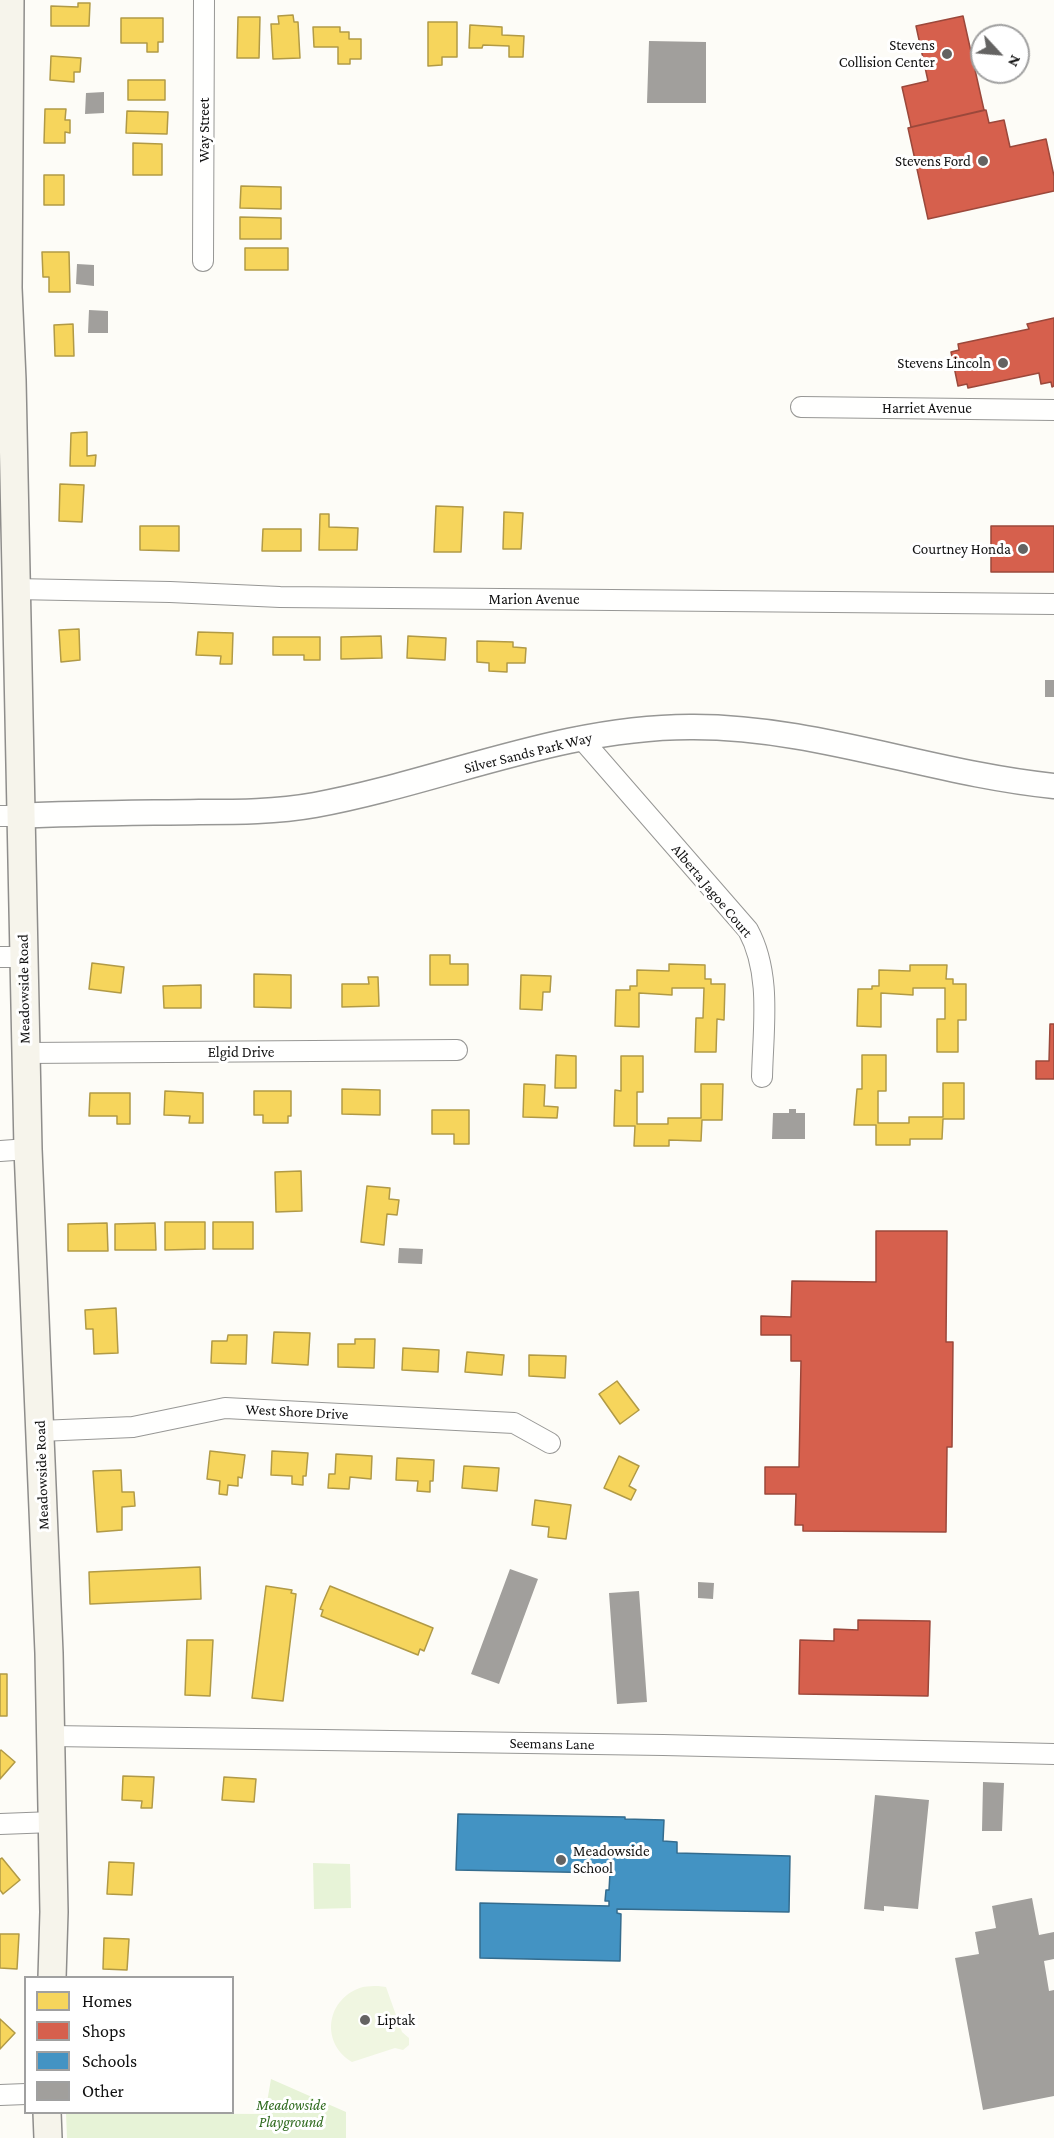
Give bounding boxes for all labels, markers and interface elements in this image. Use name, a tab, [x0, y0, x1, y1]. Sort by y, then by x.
north arrow	[970, 24, 1030, 84]
place label: Stevens Collision Center	[839, 36, 935, 71]
marker: Stevens Collision Center	[940, 47, 954, 61]
text: N	[1005, 53, 1025, 70]
street label: Way Street	[195, 98, 213, 162]
place label: Stevens Ford	[895, 152, 971, 170]
marker: Stevens Ford	[976, 154, 990, 168]
place label: Stevens Lincoln	[897, 354, 991, 372]
marker: Stevens Lincoln	[996, 356, 1010, 370]
street label: Harriet Avenue	[882, 399, 972, 417]
place label: Courtney Honda	[912, 540, 1011, 558]
marker: Courtney Honda	[1016, 542, 1030, 556]
street label: Marion Avenue	[488, 590, 580, 608]
street label: Silver Sands Park Way	[462, 728, 594, 778]
street label: Alberta Jagoe Court	[668, 841, 756, 941]
street label: Meadowside Road	[14, 934, 34, 1044]
street label: Elgid Drive	[208, 1043, 274, 1061]
street label: West Shore Drive	[245, 1400, 349, 1424]
street label: Meadowside Road	[31, 1420, 53, 1530]
street label: Seemans Lane	[509, 1734, 595, 1754]
place label: Meadowside School	[573, 1842, 650, 1877]
marker: Meadowside School	[554, 1853, 568, 1867]
legend	[24, 1976, 234, 2114]
text: Homes	[82, 1991, 132, 2011]
place label: Liptak	[377, 2011, 415, 2029]
marker: Liptak	[358, 2013, 372, 2027]
text: Shops	[82, 2021, 126, 2041]
text: Schools	[82, 2051, 137, 2071]
text: Other	[82, 2081, 124, 2101]
park label: Meadowside Playground	[256, 2096, 326, 2131]

